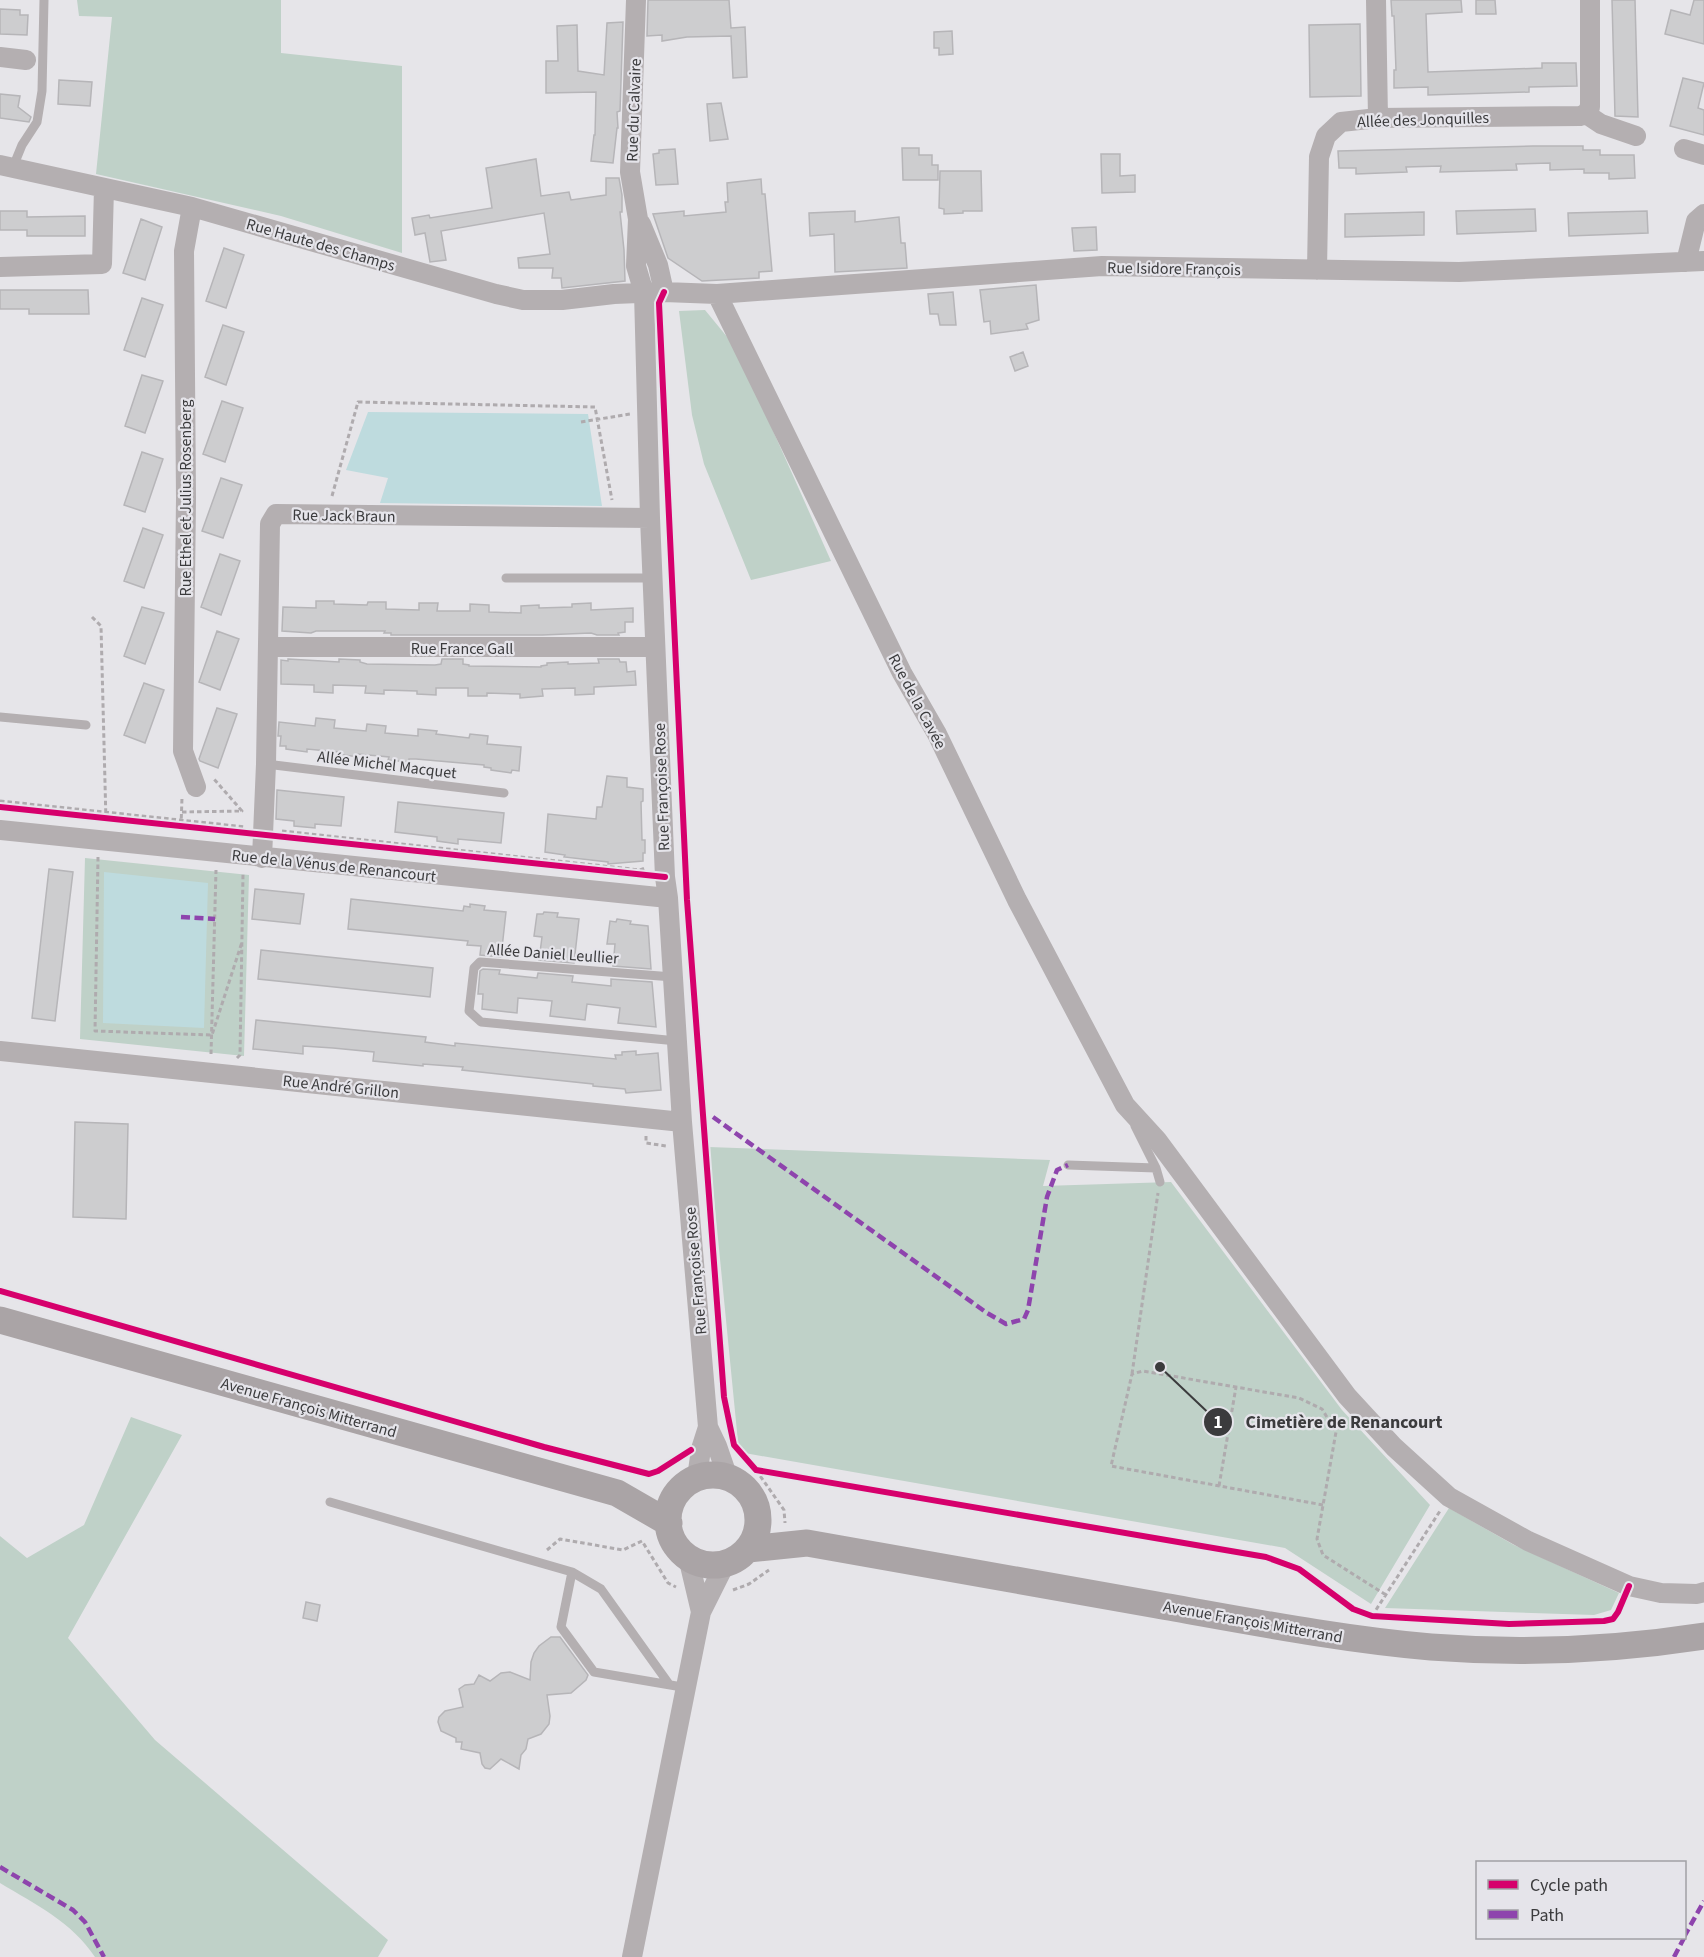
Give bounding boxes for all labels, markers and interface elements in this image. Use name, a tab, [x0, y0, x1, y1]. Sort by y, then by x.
street label: Rue du Calvaire	[621, 58, 647, 162]
street label: Allée des Jonquilles	[1357, 107, 1490, 133]
street label: Rue Haute des Champs	[244, 213, 398, 277]
street label: Rue Isidore François	[1107, 257, 1241, 281]
street label: Rue Ethel et Julius Rosenberg	[175, 400, 197, 596]
street label: Rue Jack Braun	[292, 504, 396, 528]
street label: Rue France Gall	[411, 638, 513, 660]
street label: Rue de la Cavée	[883, 650, 951, 753]
street label: Rue Françoise Rose	[649, 722, 675, 851]
street label: Allée Michel Macquet	[316, 746, 458, 785]
street label: Rue de la Vénus de Renancourt	[231, 844, 438, 888]
street label: Allée Daniel Leullier	[487, 938, 620, 970]
street label: Rue André Grillon	[282, 1070, 400, 1104]
street label: Rue Françoise Rose	[679, 1206, 713, 1336]
street label: Avenue François Mitterrand	[218, 1372, 399, 1444]
callout: Cimetière de Renancourt	[1203, 1404, 1454, 1440]
text: 1	[1213, 1410, 1223, 1435]
text: Cimetière de Renancourt	[1246, 1410, 1443, 1435]
street label: Avenue François Mitterrand	[1161, 1595, 1344, 1649]
legend	[1476, 1861, 1686, 1939]
text: Cycle path	[1530, 1873, 1608, 1898]
text: Path	[1530, 1903, 1564, 1928]

